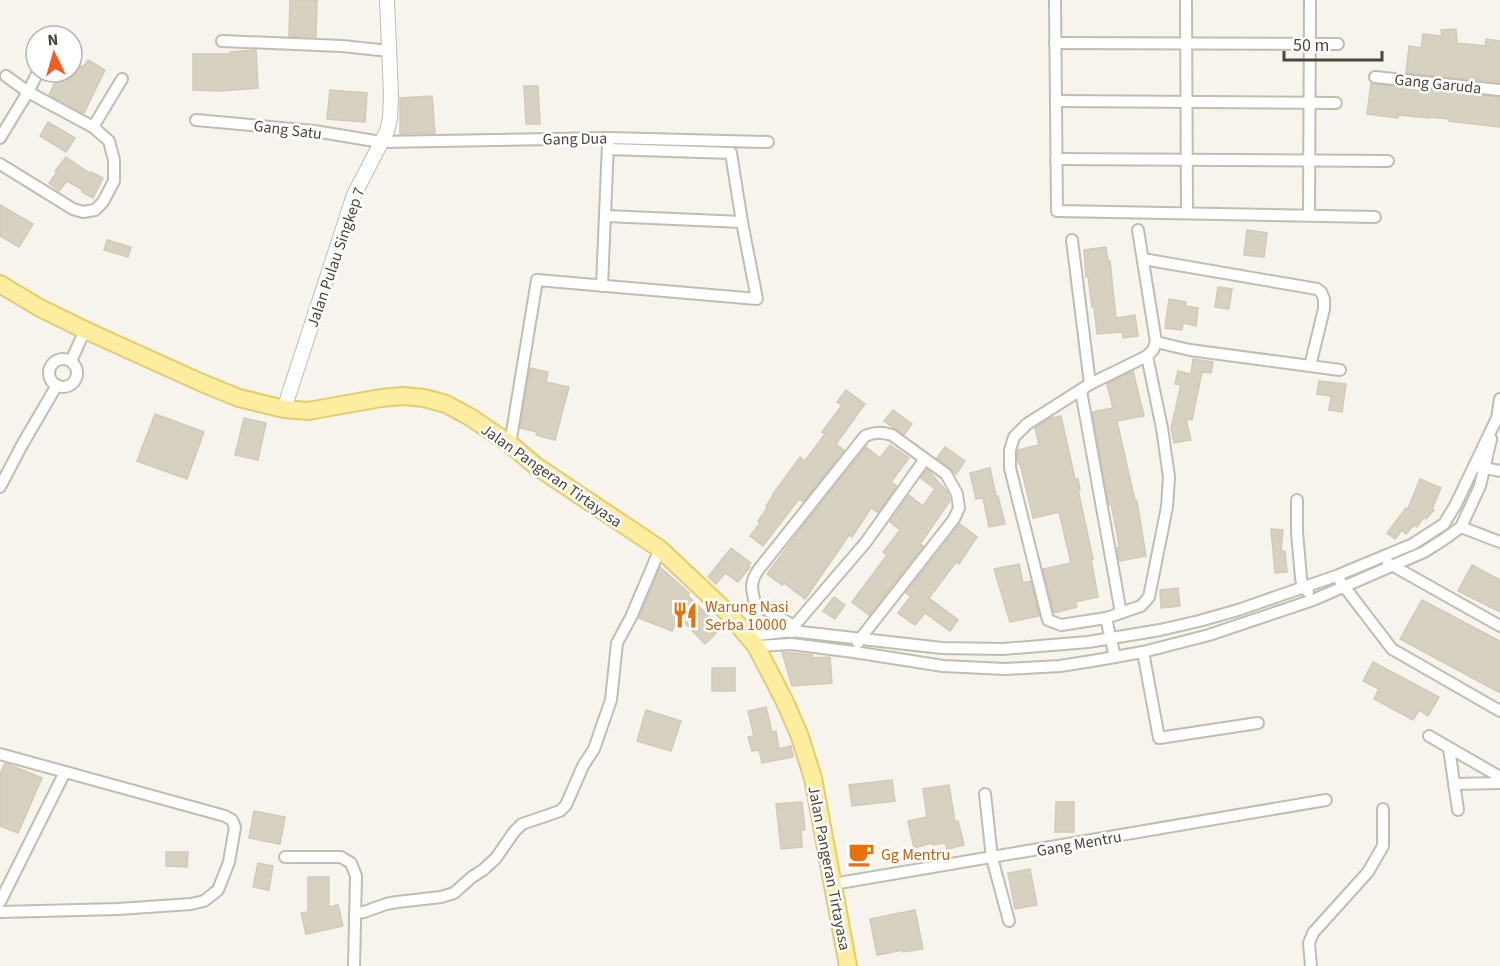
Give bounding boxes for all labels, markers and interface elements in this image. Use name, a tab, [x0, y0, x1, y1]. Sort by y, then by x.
north arrow	[24, 24, 84, 84]
scale bar	[1284, 24, 1382, 62]
text: N	[47, 29, 59, 51]
text: 50 m	[1293, 33, 1329, 58]
street label: Gang Garuda	[1393, 69, 1482, 99]
street label: Gang Satu	[253, 115, 323, 145]
street label: Gang Dua	[543, 127, 607, 151]
street label: Jalan Pulau Singkep 7	[302, 184, 370, 330]
street label: Jalan Pangeran Tirtayasa	[477, 419, 626, 533]
place label: Warung Nasi Serba 10000	[705, 596, 789, 636]
restaurant icon: Warung Nasi Serba 10000	[670, 600, 700, 630]
street label: Jalan Pangeran Tirtayasa	[802, 784, 856, 952]
street label: Gang Mentru	[1035, 826, 1123, 862]
cafe icon: Gg Mentru	[846, 839, 876, 869]
place label: Gg Mentru	[881, 844, 950, 866]

